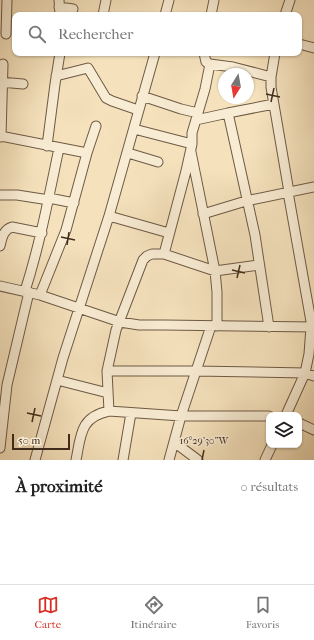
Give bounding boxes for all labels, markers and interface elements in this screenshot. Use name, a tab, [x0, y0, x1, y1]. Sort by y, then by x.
search box	[12, 12, 302, 56]
icon: search	[26, 23, 48, 45]
text: Rechercher	[58, 25, 133, 43]
north arrow	[218, 68, 254, 104]
map controls	[266, 412, 302, 448]
button: layers	[266, 412, 302, 448]
scale bar	[12, 432, 70, 451]
text: 50 m	[18, 434, 40, 447]
text: 16°29'30"W	[180, 435, 229, 447]
text: À proximité	[16, 476, 103, 496]
text: 0 résultats	[240, 479, 298, 494]
tab: Carte	[35, 594, 61, 631]
tab: Itinéraire	[130, 594, 177, 631]
tab: Favoris	[246, 594, 279, 631]

